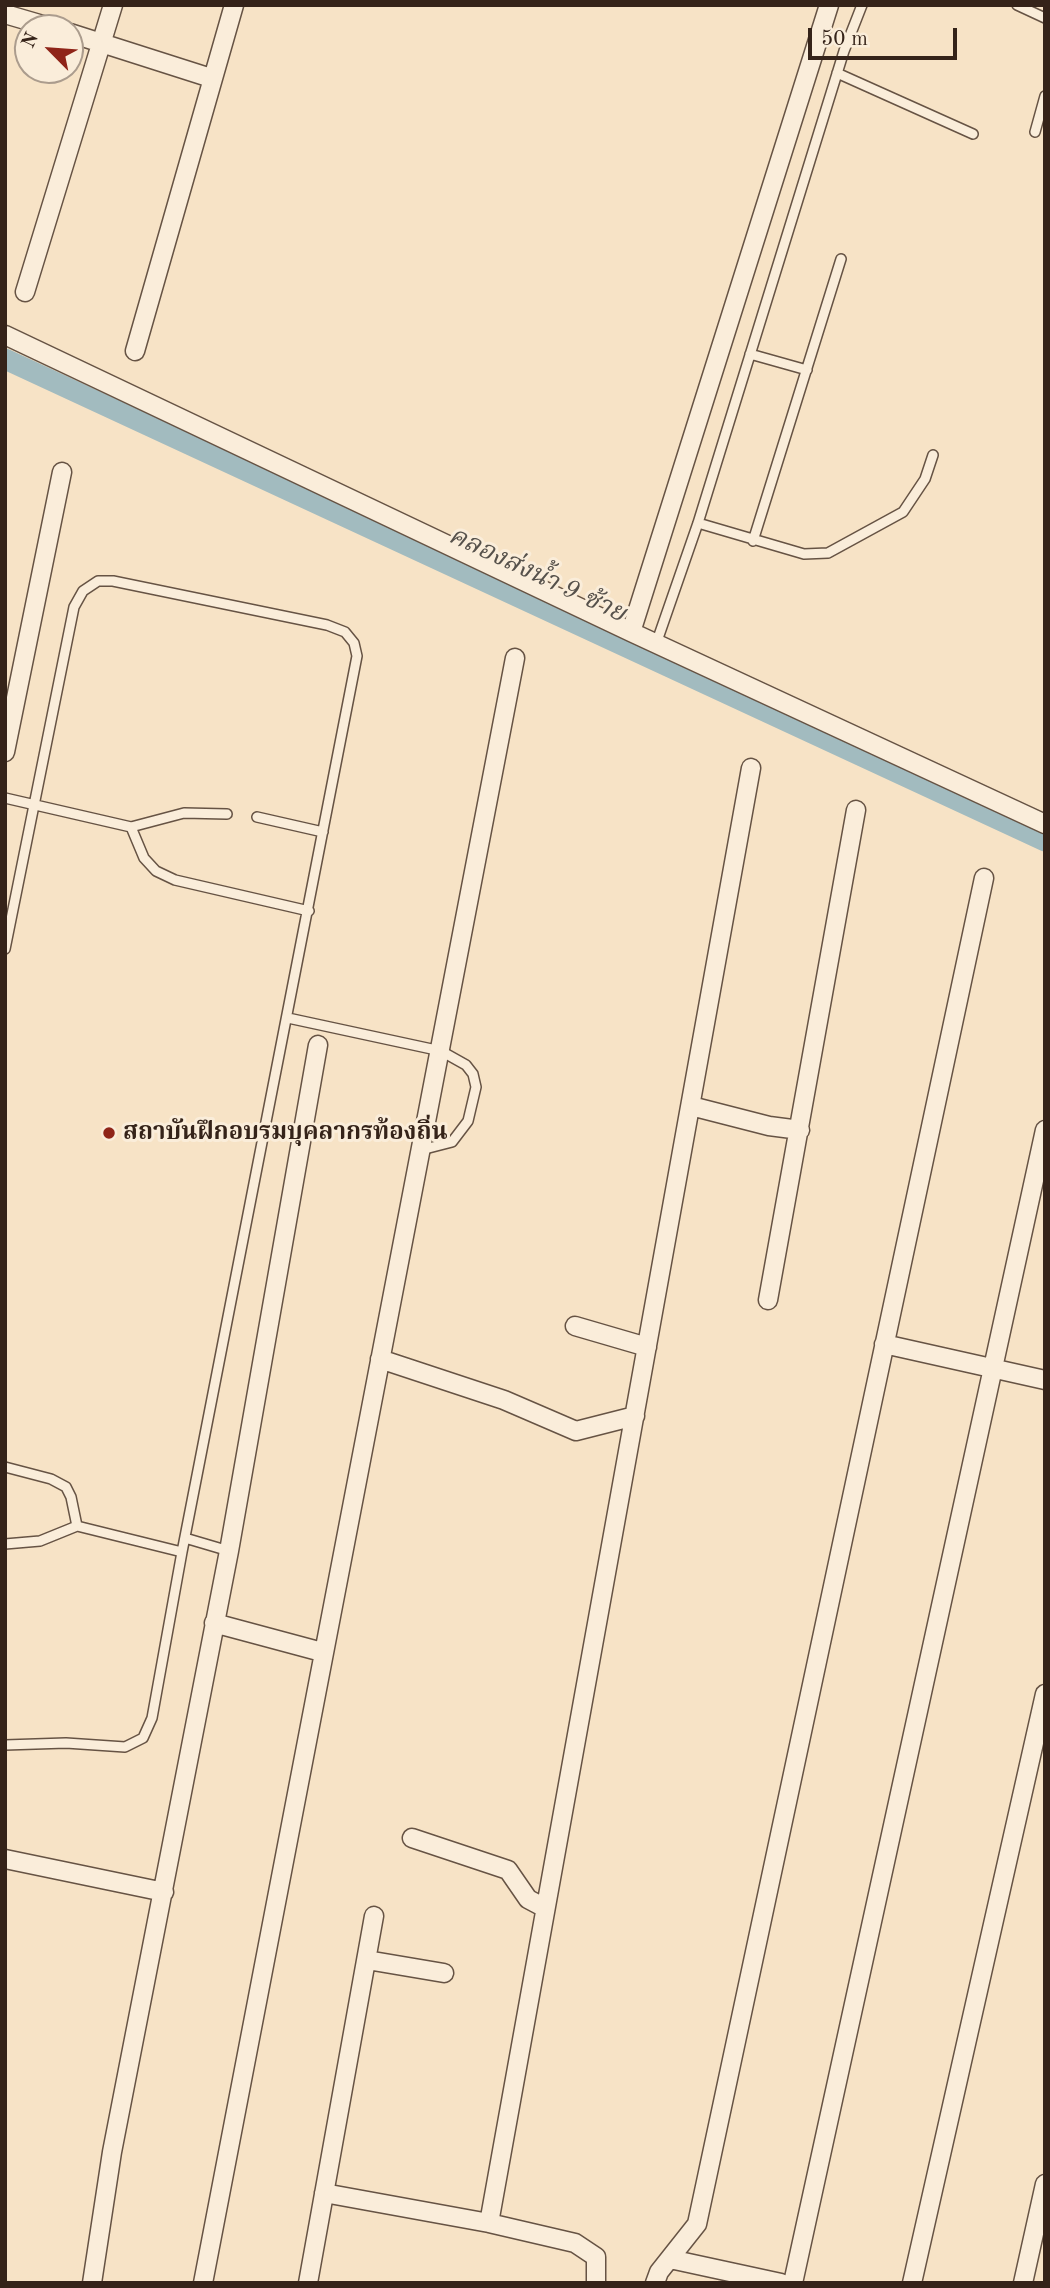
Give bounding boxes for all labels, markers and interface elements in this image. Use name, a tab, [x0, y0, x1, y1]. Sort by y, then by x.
north arrow	[14, 14, 84, 84]
scale bar	[812, 14, 961, 58]
text: 50 m	[821, 29, 868, 50]
text: N	[20, 30, 43, 51]
water label: คลองส่งน้ำ 9 ซ้าย	[444, 520, 630, 630]
place label: สถาบันฝึกอบรมบุคลากรท้องถิ่น	[123, 1119, 448, 1147]
marker: สถาบันฝึกอบรมบุคลากรท้องถิ่น	[101, 1125, 117, 1141]

